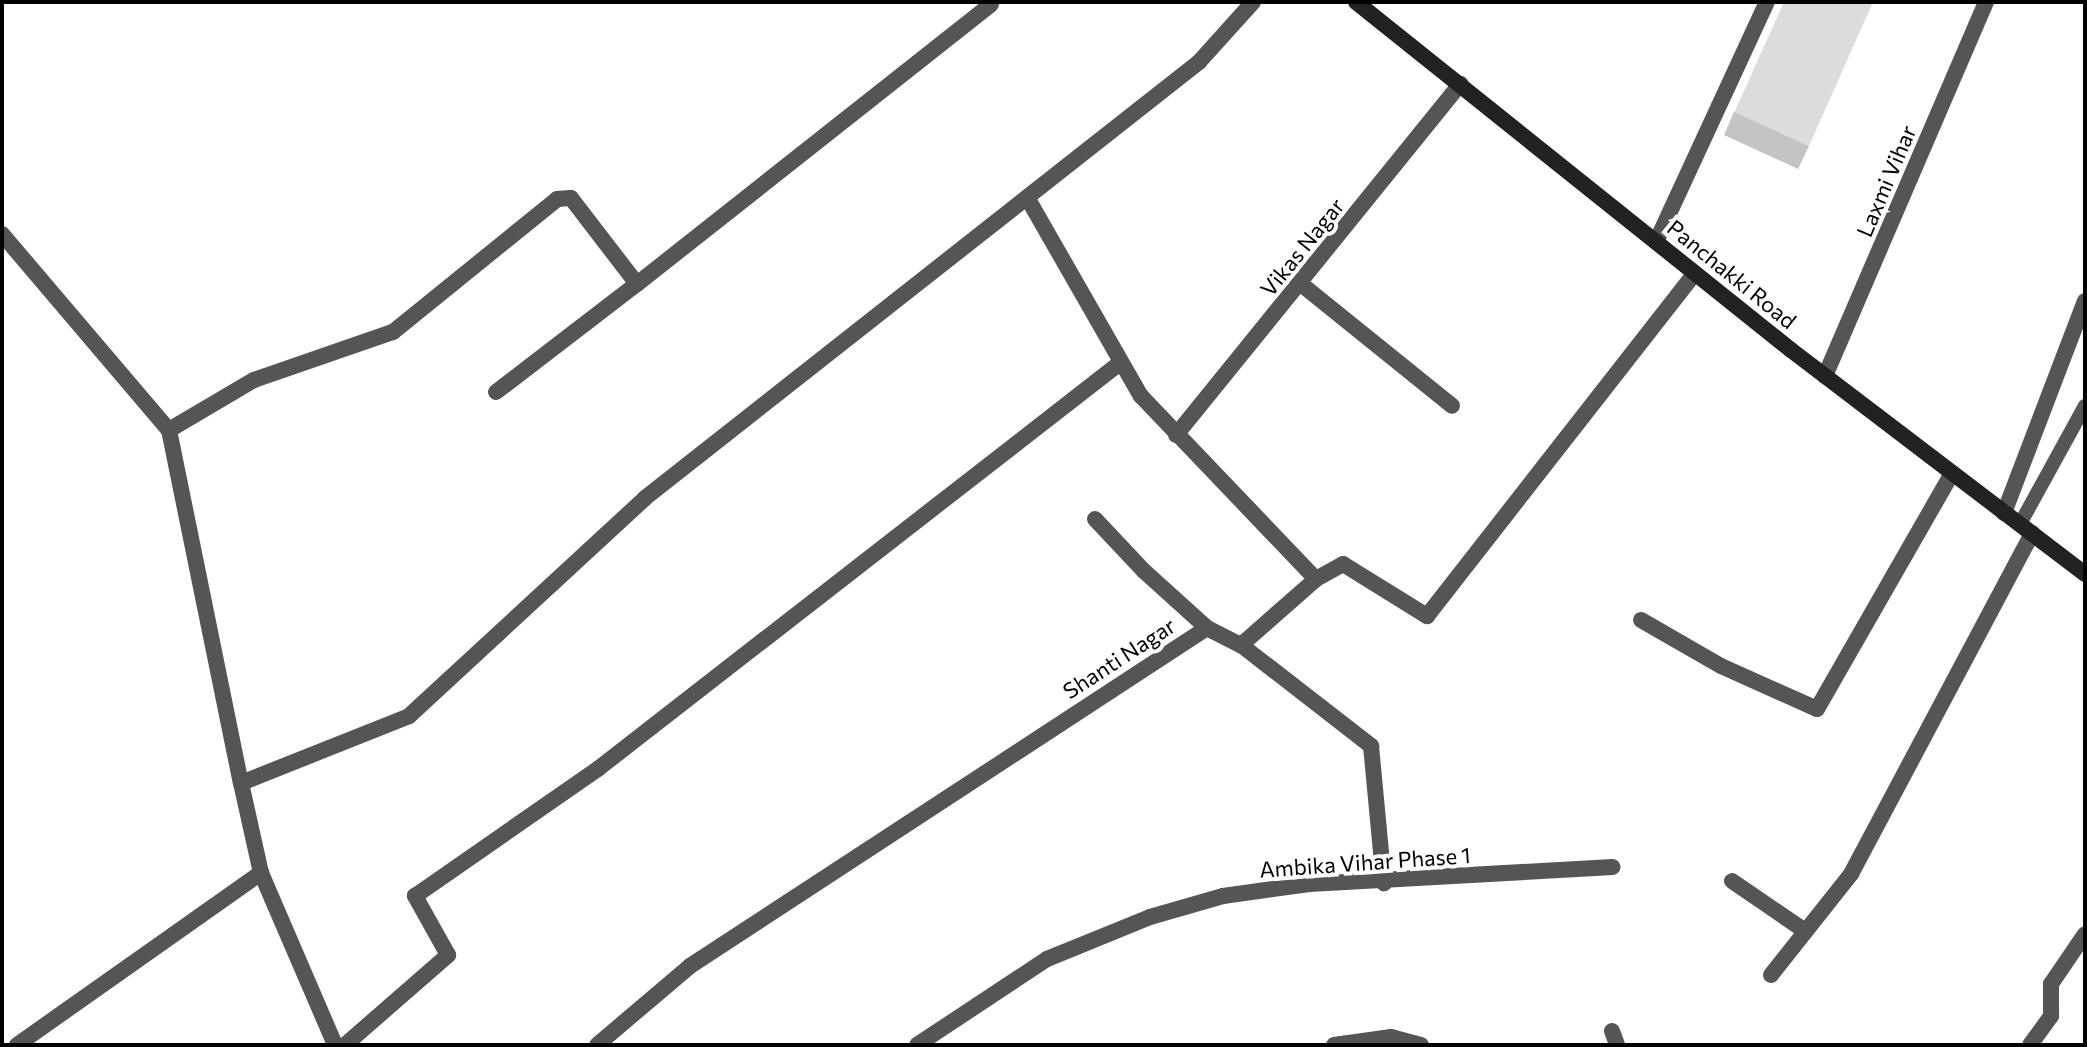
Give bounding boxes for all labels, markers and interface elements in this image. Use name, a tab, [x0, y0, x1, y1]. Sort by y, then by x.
street label: Laxmi Vihar	[1851, 121, 1921, 241]
street label: Vikas Nagar	[1254, 193, 1350, 301]
street label: Panchakki Road	[1662, 214, 1802, 334]
street label: Shanti Nagar	[1058, 612, 1180, 704]
street label: Ambika Vihar Phase 1	[1258, 841, 1472, 883]

